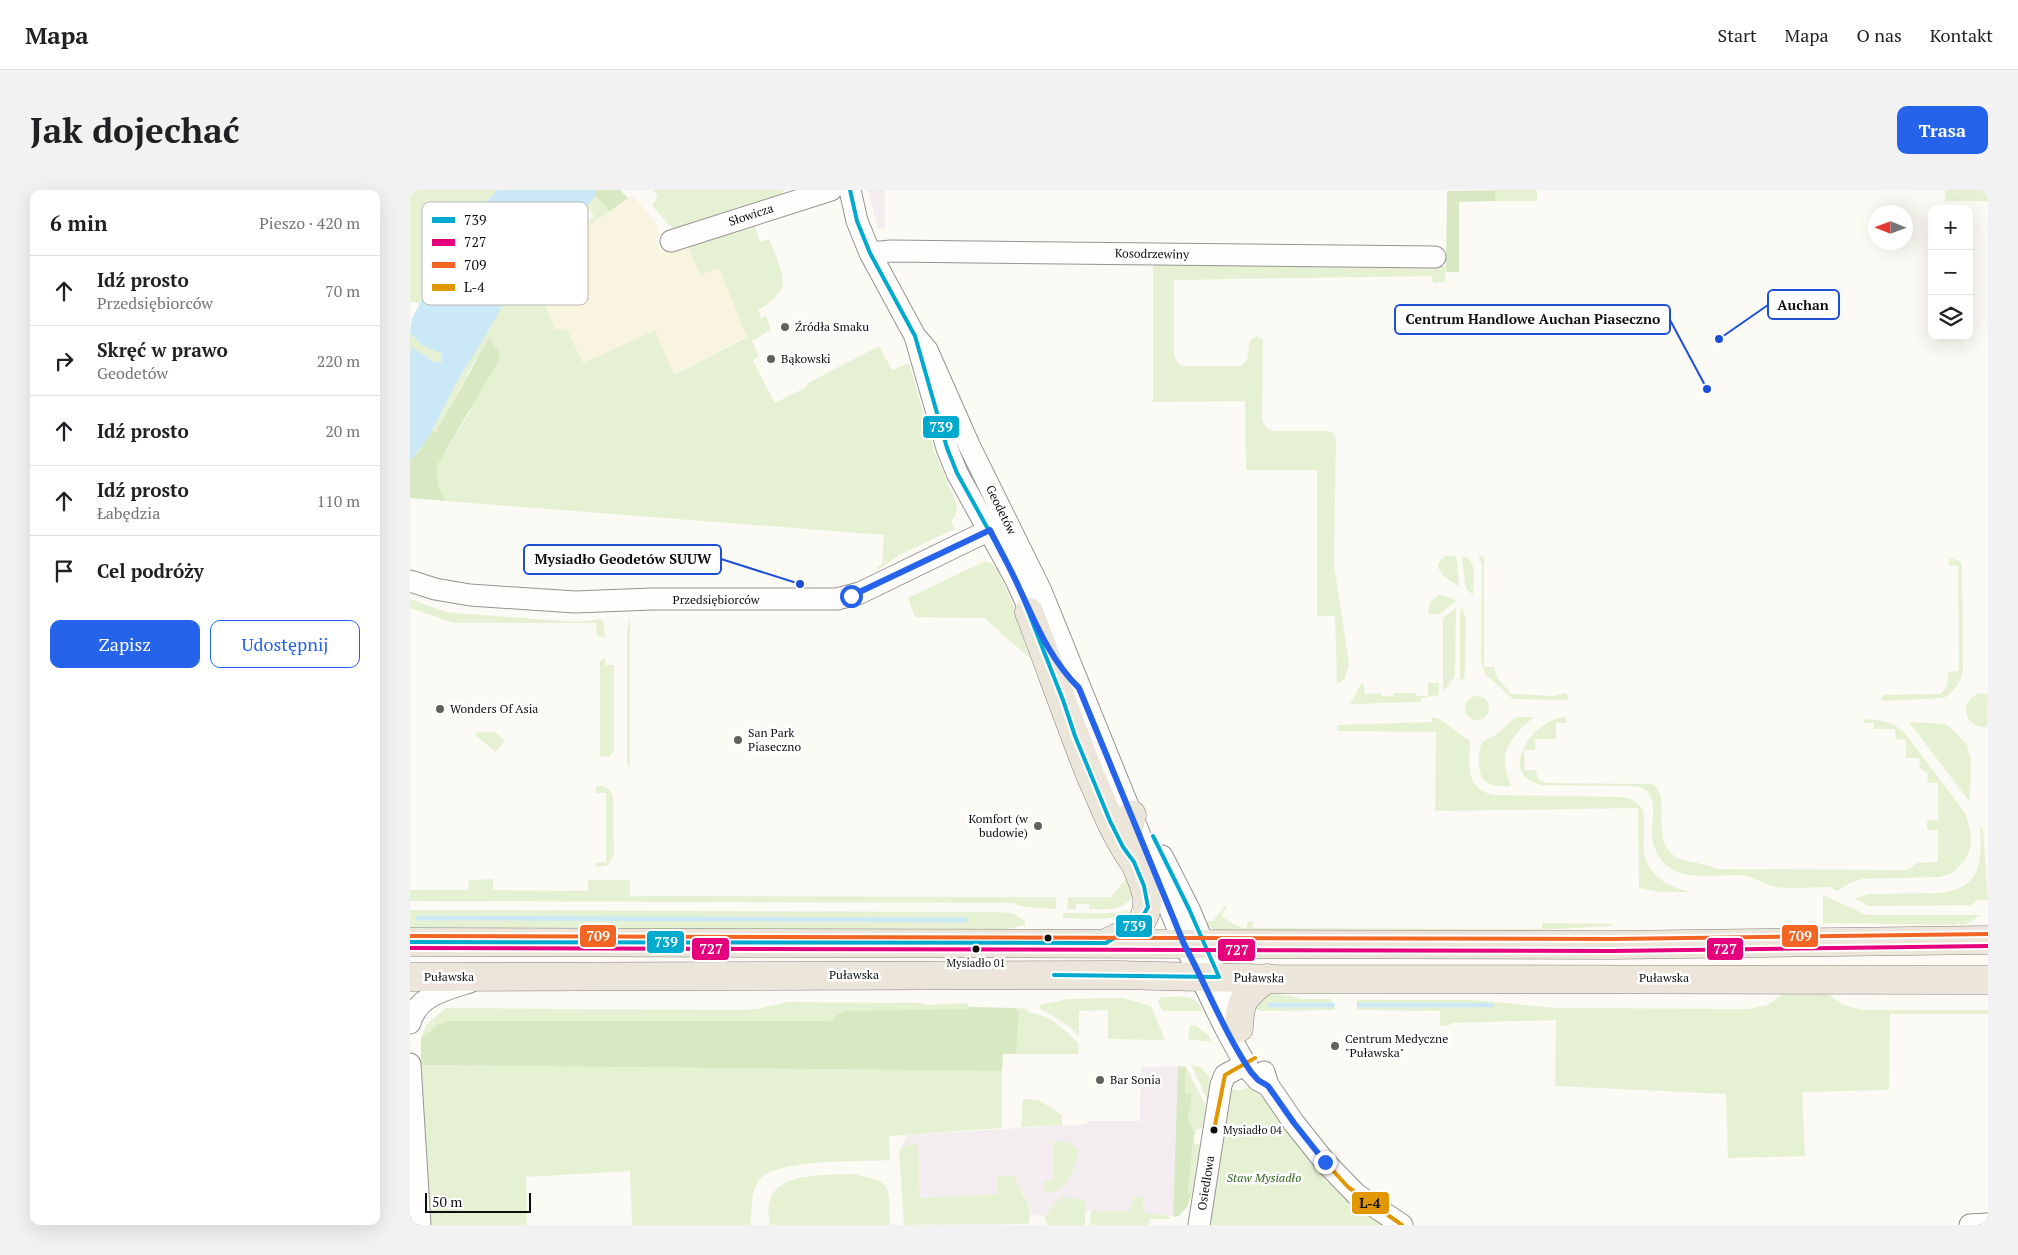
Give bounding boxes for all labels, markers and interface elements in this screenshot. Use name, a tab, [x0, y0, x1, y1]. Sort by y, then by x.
text: Mapa	[25, 19, 89, 51]
text: Start	[1718, 23, 1757, 47]
text: Mapa	[1785, 23, 1829, 47]
text: O nas	[1857, 23, 1902, 47]
text: Kontakt	[1930, 23, 1993, 47]
button: Trasa	[1897, 106, 1988, 154]
text: Jak dojechać	[30, 107, 240, 153]
street label: Słowicza	[726, 200, 775, 229]
legend	[422, 202, 588, 305]
north arrow	[1868, 205, 1913, 250]
map controls	[1928, 205, 1973, 340]
button: +	[1928, 205, 1973, 250]
text: 6 min	[50, 209, 107, 237]
text: 739	[464, 210, 486, 229]
text: Pieszo · 420 m	[259, 212, 360, 234]
text: 727	[464, 232, 486, 251]
street label: Kosodrzewiny	[1115, 245, 1190, 262]
button: −	[1928, 250, 1973, 295]
text: 709	[464, 255, 486, 274]
text: Idź prosto	[97, 267, 189, 292]
icon: ahead	[50, 277, 78, 305]
text: L-4	[464, 277, 485, 296]
text: 70 m	[325, 280, 360, 302]
callout: Auchan	[1768, 290, 1839, 319]
text: Przedsiębiorców	[97, 292, 213, 314]
text: Auchan	[1777, 295, 1829, 314]
button: layers	[1928, 295, 1973, 340]
callout: Centrum Handlowe Auchan Piaseczno	[1395, 305, 1670, 334]
text: Centrum Handlowe Auchan Piaseczno	[1406, 309, 1660, 328]
place label: Źródła Smaku	[795, 319, 869, 334]
marker: Źródła Smaku	[779, 321, 791, 333]
text: Skręć w prawo	[97, 337, 228, 362]
icon: right	[50, 347, 78, 375]
text: 220 m	[317, 350, 360, 372]
place label: Bąkowski	[781, 351, 831, 366]
marker: Bąkowski	[765, 353, 777, 365]
text: Geodetów	[97, 362, 168, 384]
line badge: 739	[922, 415, 960, 439]
icon: ahead	[50, 417, 78, 445]
text: 739	[929, 417, 953, 436]
text: Idź prosto	[97, 418, 189, 443]
text: 20 m	[325, 420, 360, 442]
text: Idź prosto	[97, 477, 189, 502]
street label: Geodetów	[983, 483, 1020, 537]
icon: ahead	[50, 487, 78, 515]
text: 110 m	[317, 490, 360, 512]
text: Łabędzia	[97, 502, 160, 524]
callout: Mysiadło Geodetów SUUW	[524, 545, 721, 574]
text: Mysiadło Geodetów SUUW	[534, 549, 712, 568]
icon: arrive	[50, 557, 78, 585]
text: Cel podróży	[97, 558, 204, 583]
route start	[840, 585, 863, 608]
street label: Przedsiębiorców	[673, 592, 760, 607]
button: Zapisz	[50, 620, 200, 668]
button: Udostępnij	[210, 620, 360, 668]
place label: Wonders Of Asia	[450, 701, 538, 716]
marker: Wonders Of Asia	[434, 703, 446, 715]
place label: San Park Piaseczno	[748, 725, 801, 754]
marker: San Park Piaseczno	[732, 734, 744, 746]
place label: Komfort (w budowie)	[968, 811, 1028, 840]
marker: Komfort (w budowie)	[1032, 820, 1044, 832]
line badge: 739	[1115, 914, 1153, 938]
text: 739	[1122, 916, 1146, 935]
line badge: 709	[579, 924, 617, 948]
line badge: 709	[1781, 924, 1819, 948]
text: 709	[586, 926, 610, 945]
text: 709	[1788, 926, 1812, 945]
line badge: 739	[646, 930, 685, 954]
text: 739	[654, 932, 678, 951]
unlabelled marker	[1043, 933, 1053, 943]
line badge: 727	[691, 937, 730, 961]
line badge: 727	[1706, 937, 1744, 961]
line badge: 727	[1217, 938, 1256, 962]
text: 727	[699, 939, 723, 958]
text: 727	[1713, 939, 1737, 958]
text: 727	[1225, 940, 1249, 959]
marker: Mysiadło 01	[971, 944, 981, 954]
place label: Mysiadło 01	[947, 956, 1005, 970]
street label: Puławska	[829, 967, 879, 982]
street label: Puławska	[424, 969, 474, 984]
street label: Puławska	[1234, 970, 1284, 985]
street label: Puławska	[1639, 970, 1689, 985]
place label: Centrum Medyczne "Puławska"	[1345, 1031, 1448, 1060]
marker: Centrum Medyczne "Puławska"	[1329, 1040, 1341, 1052]
place label: Bar Sonia	[1110, 1072, 1161, 1087]
marker: Bar Sonia	[1094, 1074, 1106, 1086]
place label: Mysiadło 04	[1223, 1123, 1282, 1137]
marker: Mysiadło 04	[1209, 1125, 1219, 1135]
route end	[1314, 1151, 1337, 1174]
street label: Osiedlowa	[1194, 1154, 1217, 1211]
park label: Staw Mysiadło	[1227, 1170, 1301, 1185]
scale bar	[425, 1190, 531, 1213]
line badge: L-4	[1351, 1191, 1390, 1215]
text: 50 m	[432, 1192, 462, 1211]
text: L-4	[1359, 1193, 1381, 1212]

